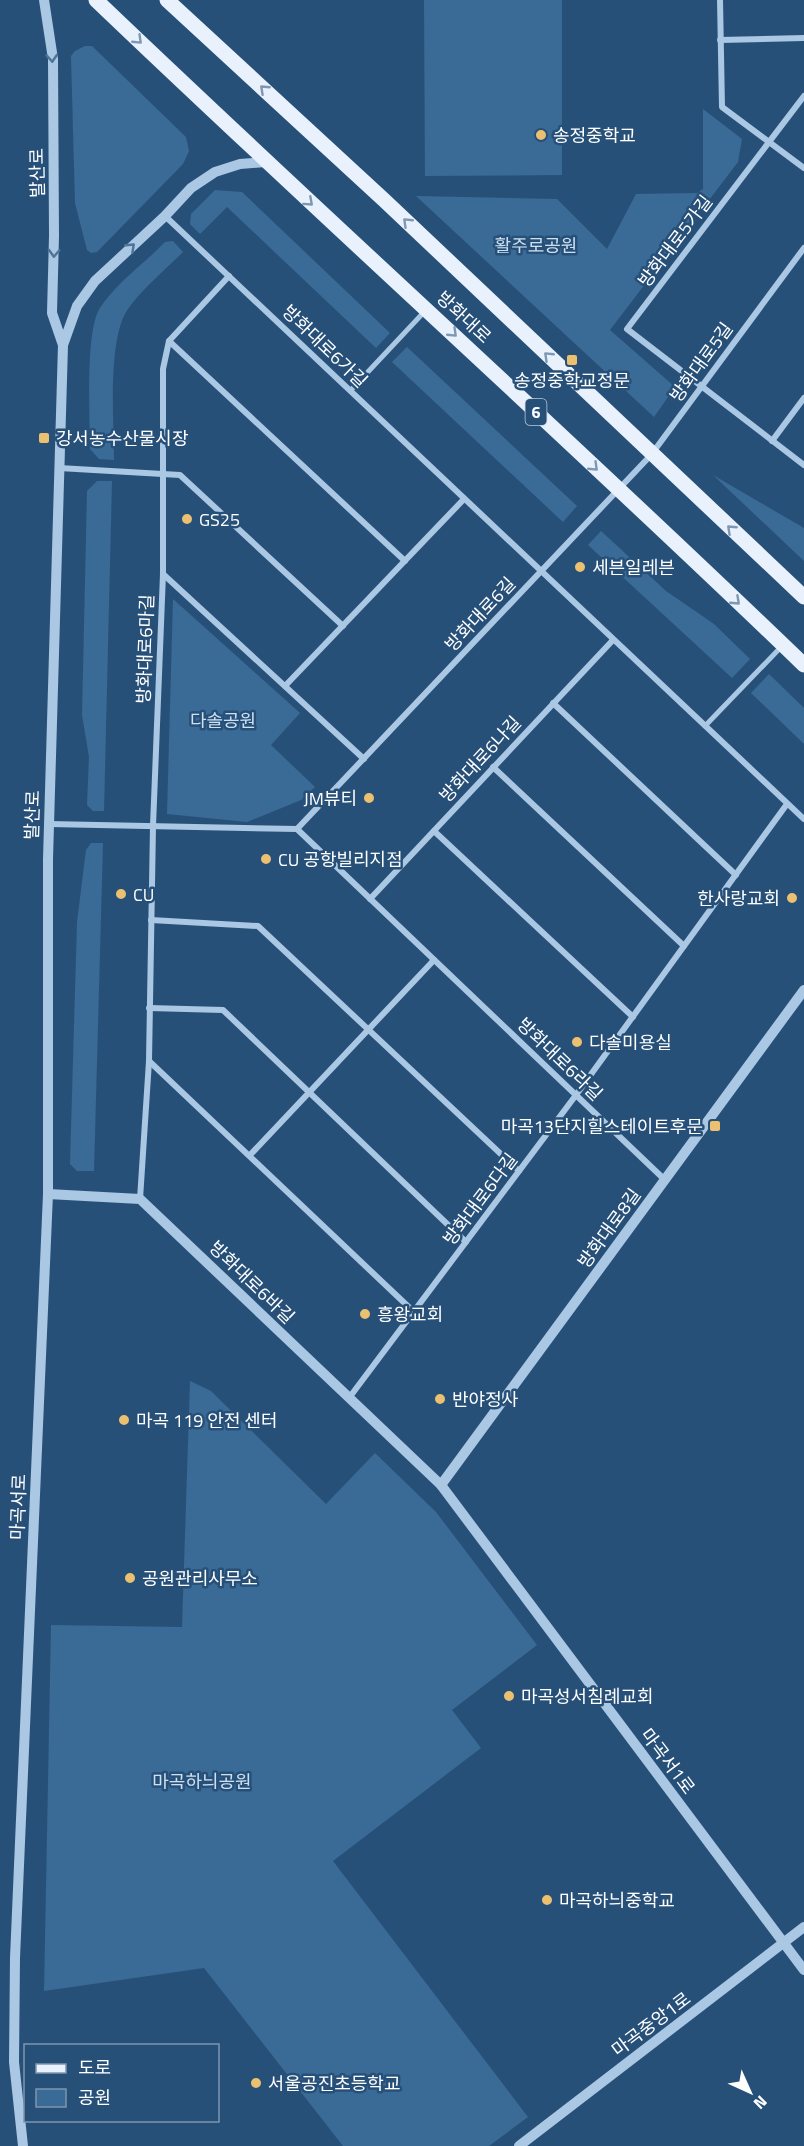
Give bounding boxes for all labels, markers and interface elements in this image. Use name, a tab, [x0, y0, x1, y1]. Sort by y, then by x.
one-way arrow	[131, 33, 142, 44]
one-way arrow	[46, 53, 59, 62]
one-way arrow	[261, 85, 271, 96]
place label: 송정중학교	[553, 122, 636, 149]
marker: 송정중학교	[534, 128, 548, 142]
street label: 발산로	[23, 148, 51, 198]
street label: 방화대로5가길	[631, 189, 719, 293]
one-way arrow	[302, 195, 313, 206]
one-way arrow	[403, 218, 414, 229]
park label: 활주로공원	[495, 232, 577, 259]
one-way arrow	[125, 243, 135, 254]
one-way arrow	[47, 248, 60, 257]
street label: 방화대로	[431, 285, 497, 349]
street label: 방화대로6가길	[276, 298, 374, 394]
street label: 방화대로5길	[663, 316, 739, 408]
one-way arrow	[446, 326, 457, 337]
one-way arrow	[545, 353, 556, 364]
marker: 송정중학교정문	[565, 353, 579, 367]
place label: 송정중학교정문	[514, 367, 630, 394]
road number: 6	[526, 399, 546, 425]
place label: 강서농수산물시장	[56, 425, 188, 452]
marker: 강서농수산물시장	[37, 431, 51, 445]
one-way arrow	[588, 460, 598, 471]
place label: GS25	[199, 506, 240, 533]
marker: GS25	[180, 512, 194, 526]
one-way arrow	[727, 525, 737, 536]
place label: 세븐일레븐	[592, 554, 675, 581]
marker: 세븐일레븐	[573, 560, 587, 574]
street label: 방화대로6길	[438, 571, 522, 657]
street label: 방화대로6마길	[130, 594, 160, 704]
one-way arrow	[730, 594, 740, 605]
park label: 다솔공원	[190, 707, 256, 734]
street label: 방화대로6나길	[433, 710, 527, 808]
place label: JM뷰티	[304, 785, 357, 812]
street label: 발산로	[18, 790, 46, 840]
marker: JM뷰티	[362, 791, 376, 805]
place label: CU 공항빌리지점	[278, 846, 403, 873]
marker: CU 공항빌리지점	[259, 852, 273, 866]
place label: CU	[133, 881, 154, 908]
place label: 한사랑교회	[697, 885, 780, 912]
marker: CU	[114, 887, 128, 901]
marker: 한사랑교회	[785, 891, 799, 905]
street label: 방화대로6라길	[511, 1011, 609, 1107]
place label: 다솔미용실	[589, 1029, 672, 1056]
marker: 다솔미용실	[570, 1035, 584, 1049]
place label: 마곡13단지힐스테이트후문	[501, 1113, 703, 1140]
marker: 마곡13단지힐스테이트후문	[708, 1119, 722, 1133]
street label: 방화대로6다길	[436, 1147, 524, 1251]
street label: 방화대로8길	[571, 1182, 647, 1274]
street label: 방화대로6바길	[203, 1234, 301, 1330]
place label: 흥왕교회	[377, 1301, 443, 1328]
marker: 흥왕교회	[358, 1307, 372, 1321]
place label: 반야정사	[452, 1386, 519, 1413]
marker: 반야정사	[433, 1392, 447, 1406]
place label: 마곡 119 안전 센터	[136, 1407, 277, 1434]
marker: 마곡 119 안전 센터	[117, 1413, 131, 1427]
street label: 마곡서로	[3, 1473, 33, 1541]
place label: 공원관리사무소	[142, 1565, 258, 1592]
marker: 공원관리사무소	[123, 1571, 137, 1585]
place label: 마곡성서침례교회	[521, 1683, 653, 1710]
marker: 마곡성서침례교회	[502, 1689, 516, 1703]
street label: 마곡서1로	[634, 1722, 702, 1800]
park label: 마곡하늬공원	[152, 1768, 252, 1795]
place label: 마곡하늬중학교	[559, 1887, 675, 1914]
marker: 마곡하늬중학교	[540, 1893, 554, 1907]
street label: 마곡중앙1로	[606, 1985, 696, 2063]
legend	[24, 2044, 219, 2122]
text: 도로	[78, 2054, 111, 2081]
north arrow	[720, 2062, 780, 2122]
place label: 서울공진초등학교	[268, 2070, 400, 2097]
marker: 서울공진초등학교	[249, 2076, 263, 2090]
text: 공원	[78, 2084, 111, 2111]
text: N	[748, 2090, 773, 2115]

